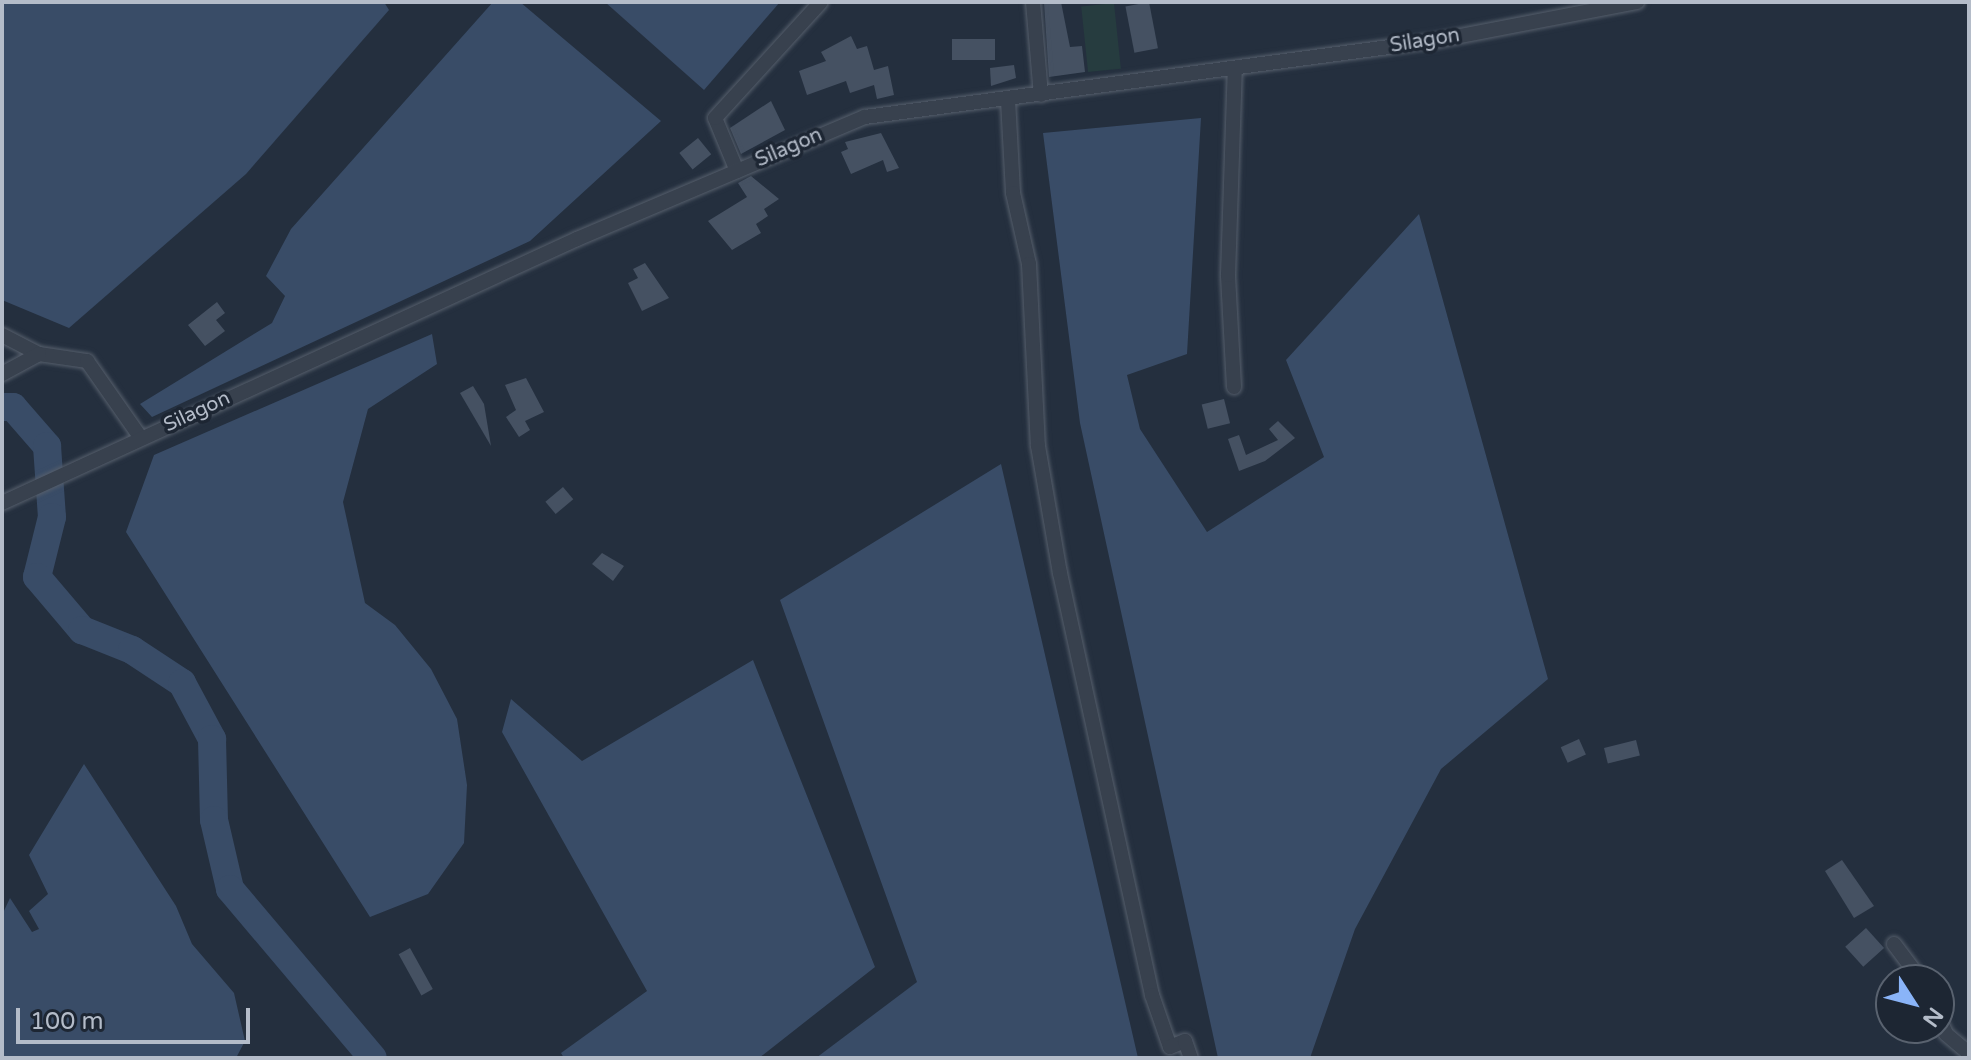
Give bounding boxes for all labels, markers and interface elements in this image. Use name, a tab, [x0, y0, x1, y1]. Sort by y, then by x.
street label: Silagon	[1388, 24, 1462, 58]
street label: Silagon	[752, 123, 826, 173]
street label: Silagon	[160, 386, 234, 438]
north arrow	[1875, 964, 1955, 1044]
scale bar	[20, 992, 254, 1042]
text: N	[1917, 1002, 1949, 1032]
text: 100 m	[30, 1007, 104, 1036]

